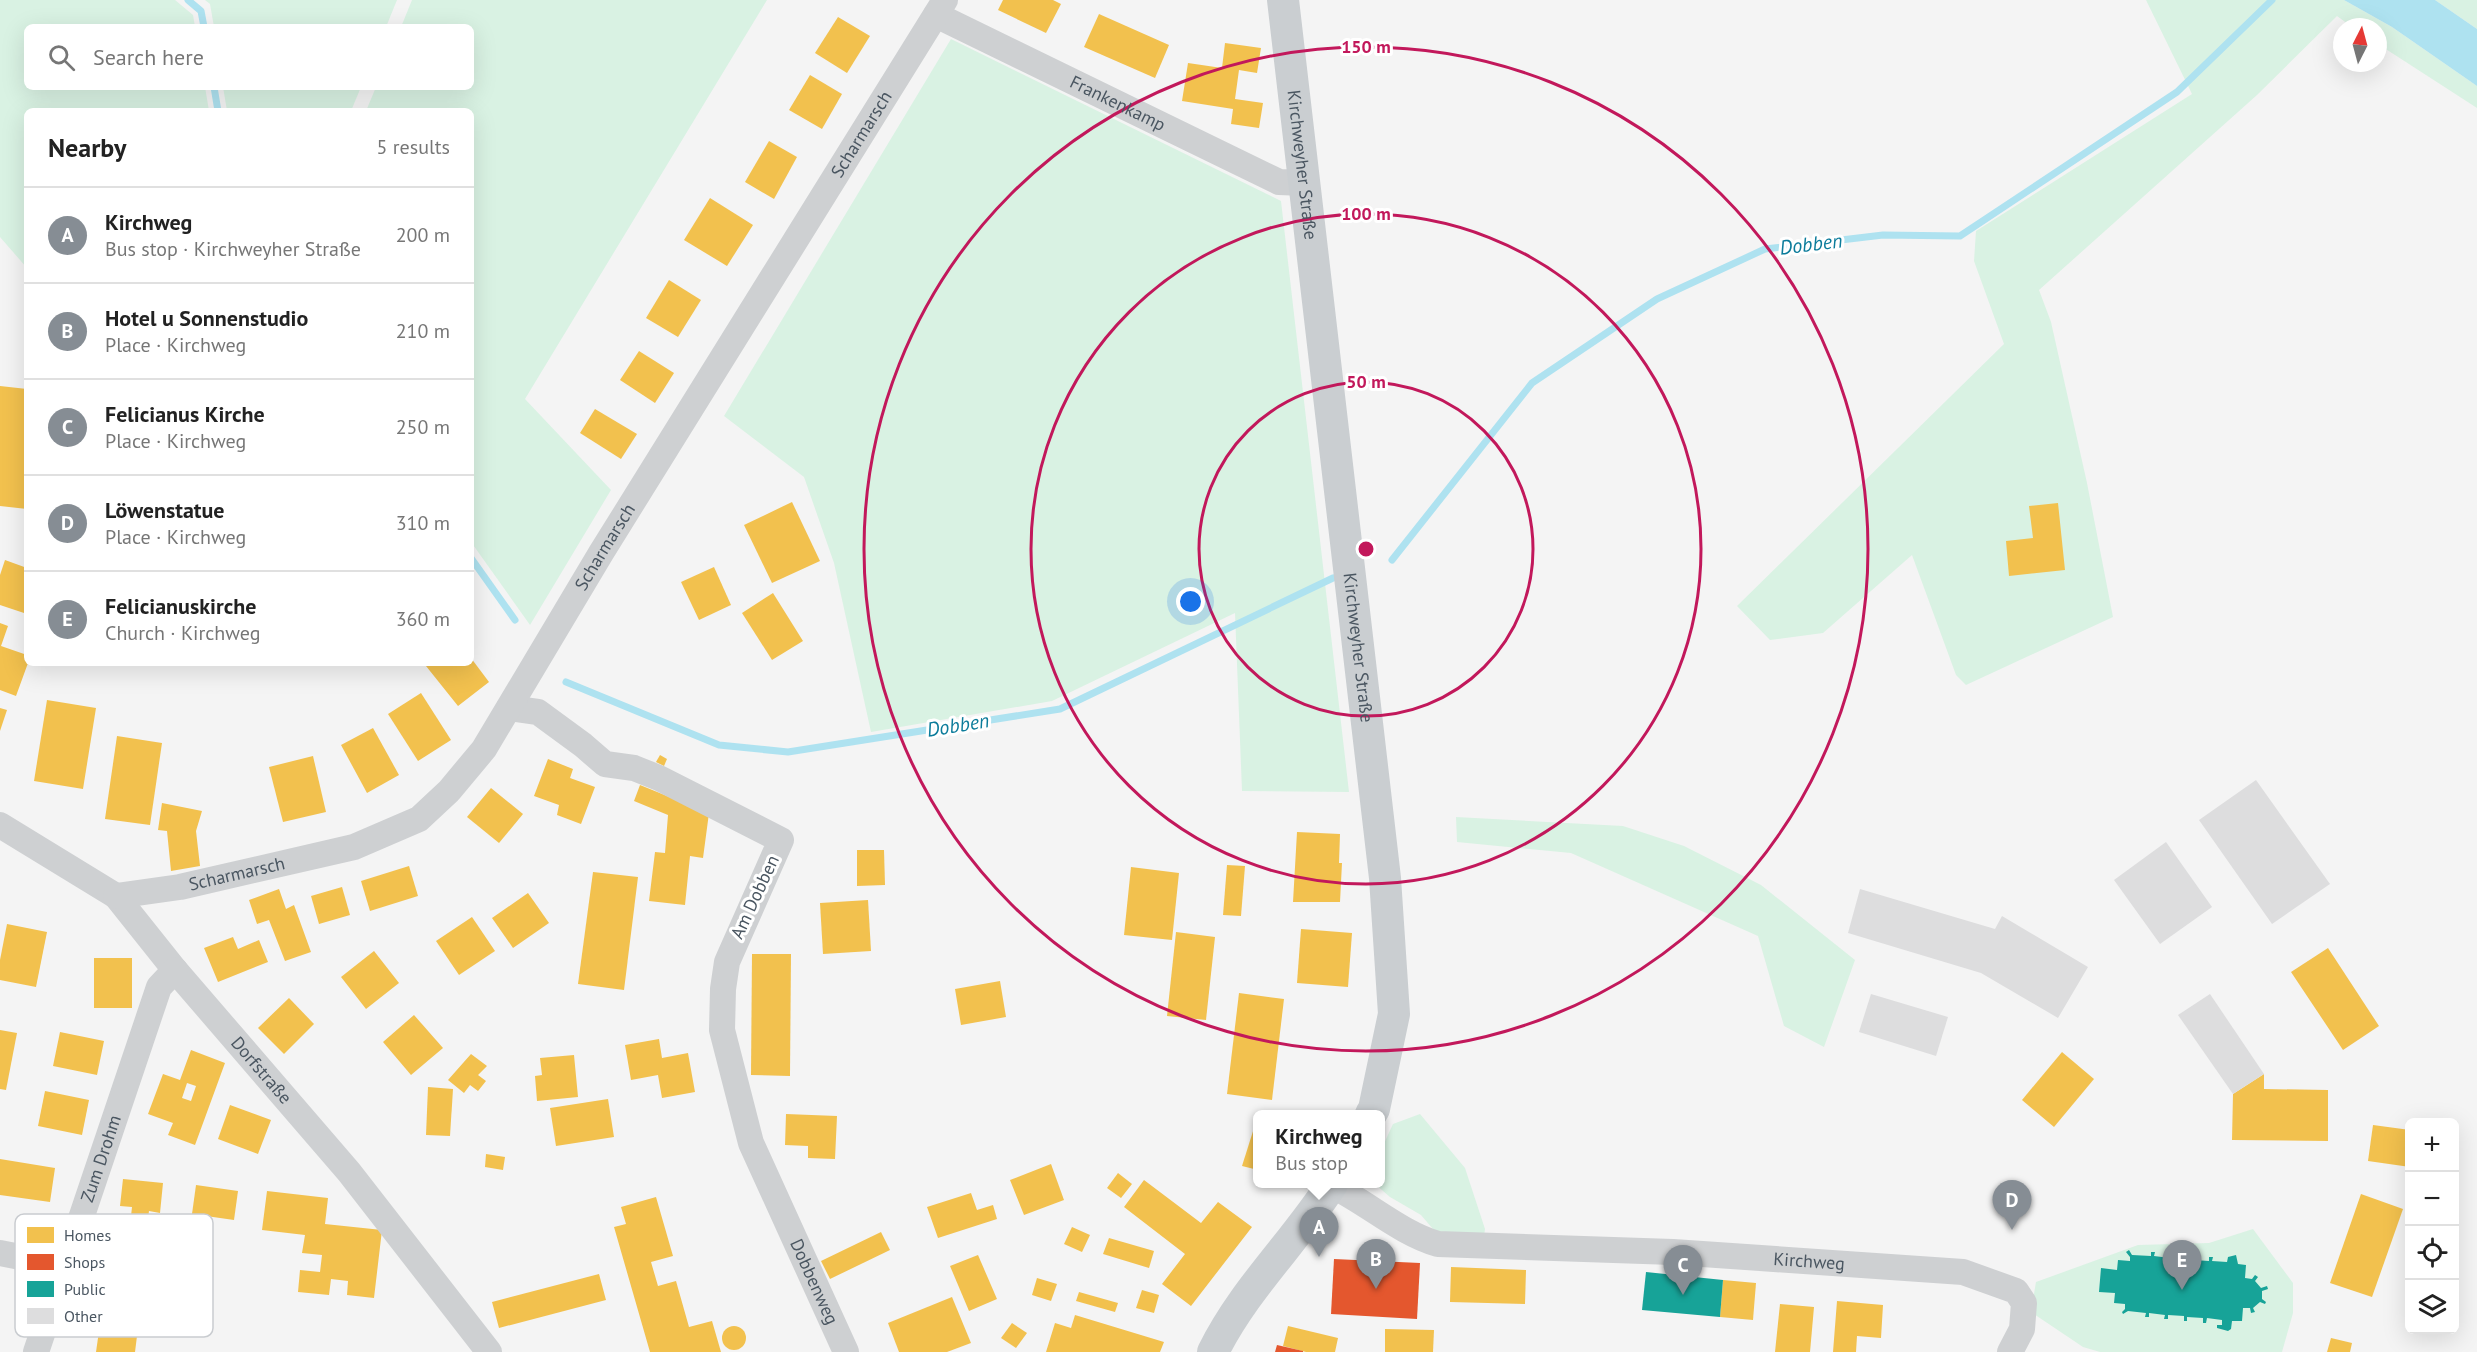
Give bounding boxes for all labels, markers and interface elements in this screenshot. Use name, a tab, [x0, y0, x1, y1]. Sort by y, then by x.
north arrow	[2333, 18, 2387, 72]
search box	[24, 24, 474, 90]
text: 150 m	[1341, 35, 1391, 58]
icon: search	[45, 41, 78, 74]
text: Search here	[93, 43, 204, 71]
street label: Frankenkamp	[1066, 70, 1169, 136]
street label: Scharmarsch	[825, 86, 897, 182]
street label: Kirchweyher Straße	[1283, 89, 1323, 241]
text: Nearby	[48, 131, 126, 164]
text: 5 results	[377, 134, 450, 160]
text: 100 m	[1341, 202, 1391, 225]
text: Kirchweg	[105, 208, 192, 236]
text: A	[61, 222, 74, 248]
text: 200 m	[396, 222, 450, 248]
water label: Dobben	[1778, 227, 1844, 261]
text: Bus stop · Kirchweyher Straße	[105, 236, 361, 262]
text: Hotel u Sonnenstudio	[105, 304, 308, 332]
text: B	[62, 318, 73, 344]
text: 210 m	[396, 318, 450, 344]
text: Place · Kirchweg	[105, 332, 246, 358]
text: 50 m	[1346, 370, 1386, 393]
text: Felicianus Kirche	[105, 400, 265, 428]
text: C	[62, 414, 73, 440]
text: 250 m	[396, 414, 450, 440]
text: Place · Kirchweg	[105, 428, 246, 454]
text: Löwenstatue	[105, 496, 225, 524]
street label: Scharmarsch	[569, 499, 640, 595]
text: D	[61, 510, 74, 536]
text: 310 m	[396, 510, 450, 536]
text: Place · Kirchweg	[105, 524, 246, 550]
centre of rings	[1356, 539, 1376, 559]
street label: Kirchweyher Straße	[1339, 571, 1379, 724]
your location	[1176, 587, 1205, 616]
text: Felicianuskirche	[105, 592, 256, 620]
text: E	[62, 606, 73, 632]
text: 360 m	[396, 606, 450, 632]
text: Church · Kirchweg	[105, 620, 260, 646]
water label: Dobben	[925, 707, 991, 743]
street label: Scharmarsch	[187, 851, 287, 896]
street label: Am Dobben	[725, 851, 784, 942]
street label: Dorfstraße	[226, 1031, 297, 1108]
popup	[1253, 1110, 1385, 1188]
street label: Zum Drohm	[75, 1112, 126, 1205]
map controls	[2405, 1118, 2459, 1334]
button: +	[2405, 1118, 2459, 1172]
text: Kirchweg	[1275, 1122, 1363, 1150]
text: Bus stop	[1275, 1150, 1348, 1176]
button: −	[2405, 1172, 2459, 1226]
pin: D	[1992, 1180, 2032, 1230]
pin: A	[1300, 1208, 1338, 1257]
legend	[15, 1214, 213, 1337]
text: Homes	[64, 1225, 111, 1245]
button: locate	[2405, 1226, 2459, 1280]
street label: Dobbenweg	[785, 1235, 844, 1328]
pin: B	[1356, 1240, 1396, 1289]
pin: E	[2162, 1240, 2202, 1290]
pin: C	[1664, 1246, 1702, 1295]
street label: Kirchweg	[1773, 1247, 1846, 1275]
text: Shops	[64, 1252, 105, 1272]
text: Public	[64, 1279, 106, 1299]
button: layers	[2405, 1280, 2459, 1334]
text: Other	[64, 1306, 103, 1326]

